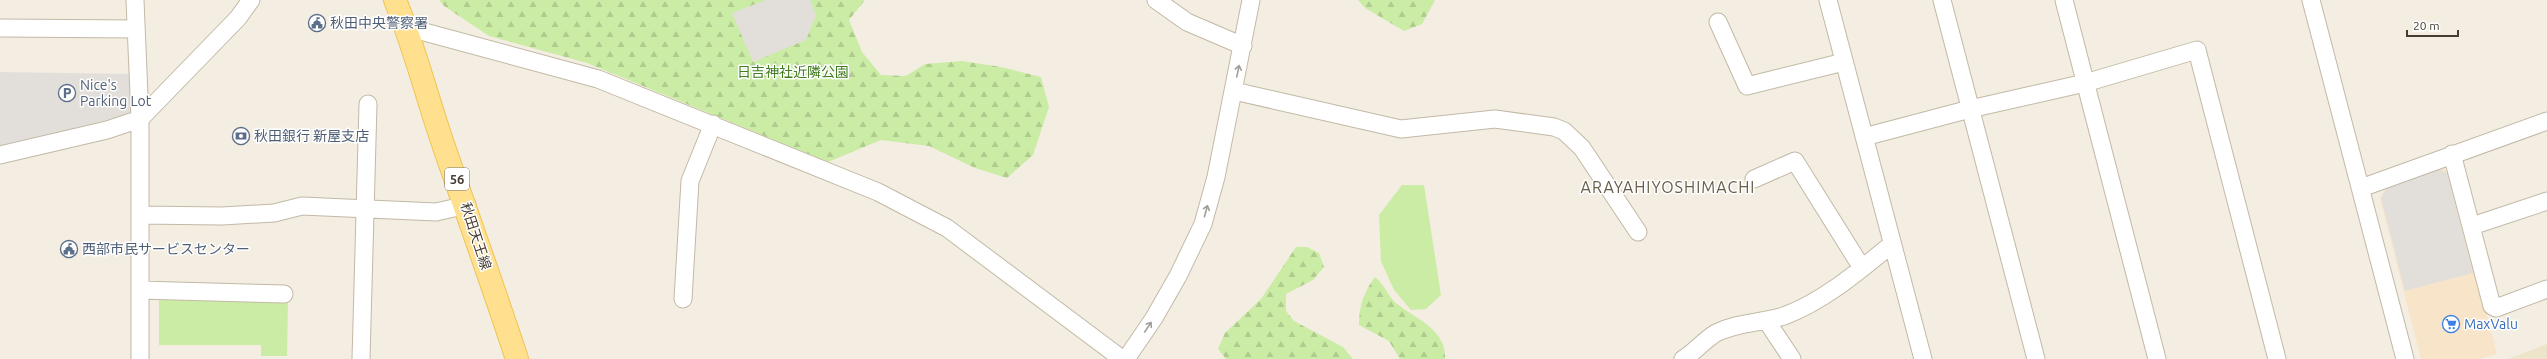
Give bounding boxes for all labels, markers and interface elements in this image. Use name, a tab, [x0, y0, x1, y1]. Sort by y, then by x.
scale bar	[2407, 12, 2458, 38]
public building icon: 秋田中央警察署	[307, 13, 327, 33]
place label: 秋田中央警察署	[330, 15, 428, 31]
text: 20 m	[2413, 19, 2440, 32]
park label: 日吉神社近隣公園	[737, 64, 849, 80]
one-way arrow	[1234, 64, 1242, 77]
place label: Nice's Parking Lot	[80, 77, 152, 109]
parking icon: Nice's Parking Lot	[57, 83, 77, 103]
bank icon: 秋田銀行 新屋支店	[231, 126, 251, 146]
place label: 秋田銀行 新屋支店	[254, 128, 369, 144]
road number: 56	[445, 168, 469, 190]
district label: ARAYAHIYOSHIMACHI	[1581, 178, 1755, 196]
street label: 秋田天王線	[458, 200, 494, 272]
one-way arrow	[1203, 205, 1210, 218]
public building icon: 西部市民サービスセンター	[59, 239, 79, 259]
place label: 西部市民サービスセンター	[82, 241, 250, 257]
supermarket icon: MaxValu	[2441, 314, 2461, 334]
place label: MaxValu	[2464, 316, 2518, 332]
one-way arrow	[1144, 322, 1152, 333]

